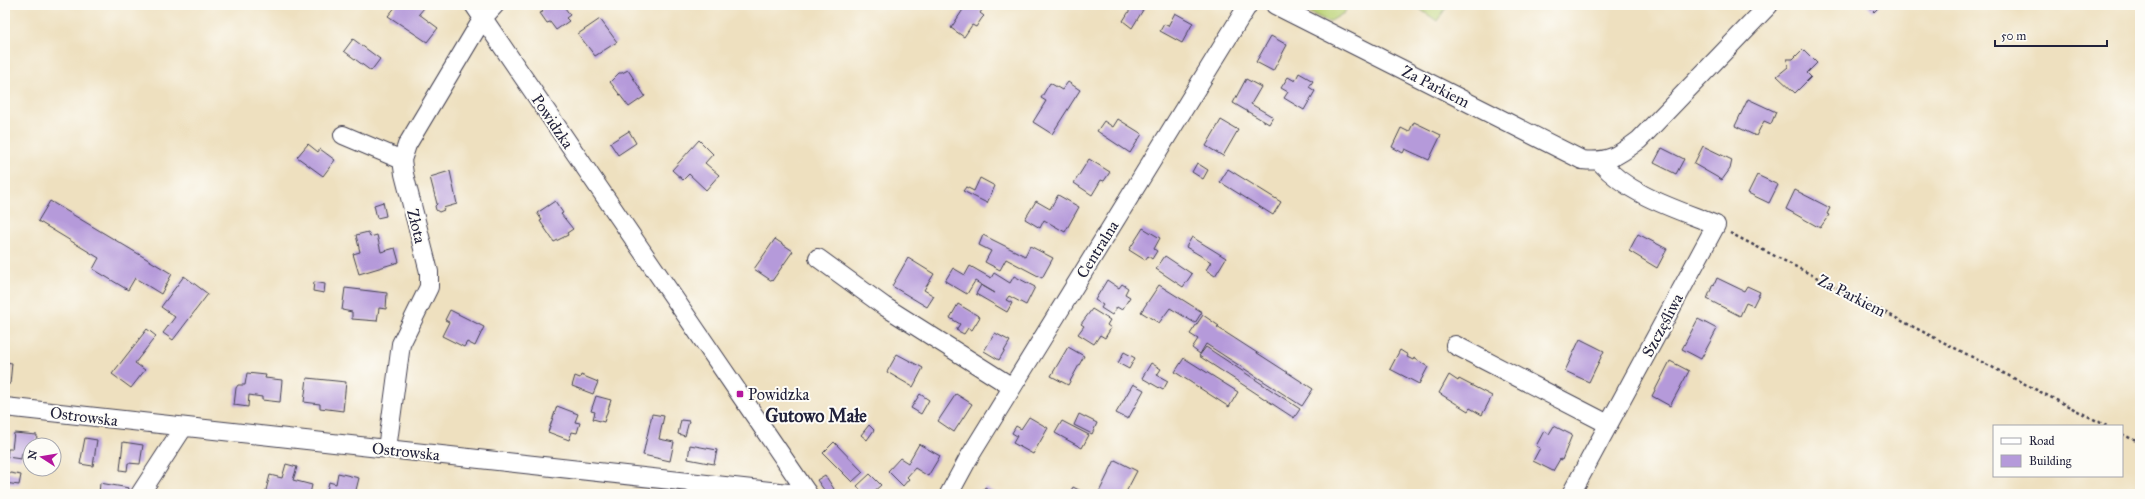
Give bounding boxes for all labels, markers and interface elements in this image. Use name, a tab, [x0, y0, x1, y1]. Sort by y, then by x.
scale bar	[1995, 22, 2107, 48]
text: 50 m	[2001, 29, 2026, 43]
street label: Za Parkiem	[1399, 61, 1473, 112]
street label: Powidzka	[528, 91, 578, 152]
street label: Złota	[403, 207, 430, 246]
street label: Centralna	[1072, 217, 1123, 282]
street label: Za Parkiem	[1815, 270, 1889, 321]
street label: Szczęśliwa	[1638, 290, 1687, 360]
place label: Powidzka	[748, 385, 810, 404]
marker: Powidzka	[735, 389, 745, 399]
street label: Ostrowska	[49, 403, 119, 430]
district label: Gutowo Małe	[765, 405, 867, 427]
legend	[1993, 425, 2123, 477]
text: Road	[2029, 434, 2055, 448]
north arrow	[22, 437, 62, 477]
street label: Ostrowska	[371, 438, 441, 465]
text: N	[25, 448, 40, 461]
text: Building	[2029, 454, 2072, 469]

